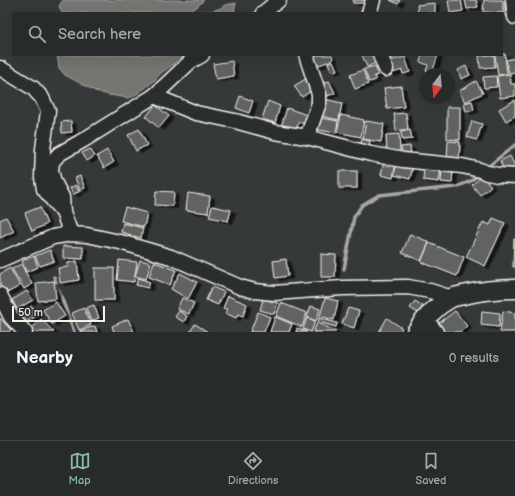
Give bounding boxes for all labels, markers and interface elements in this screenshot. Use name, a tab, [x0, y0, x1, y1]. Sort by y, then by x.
search box	[12, 12, 503, 56]
icon: search	[26, 23, 48, 45]
text: Search here	[58, 25, 141, 44]
north arrow	[419, 68, 455, 104]
scale bar	[12, 304, 105, 323]
text: 50 m	[18, 306, 43, 319]
text: Nearby	[16, 348, 73, 368]
text: 0 results	[449, 350, 499, 366]
tab: Map	[69, 450, 91, 487]
tab: Directions	[228, 450, 278, 487]
tab: Saved	[416, 450, 446, 487]

